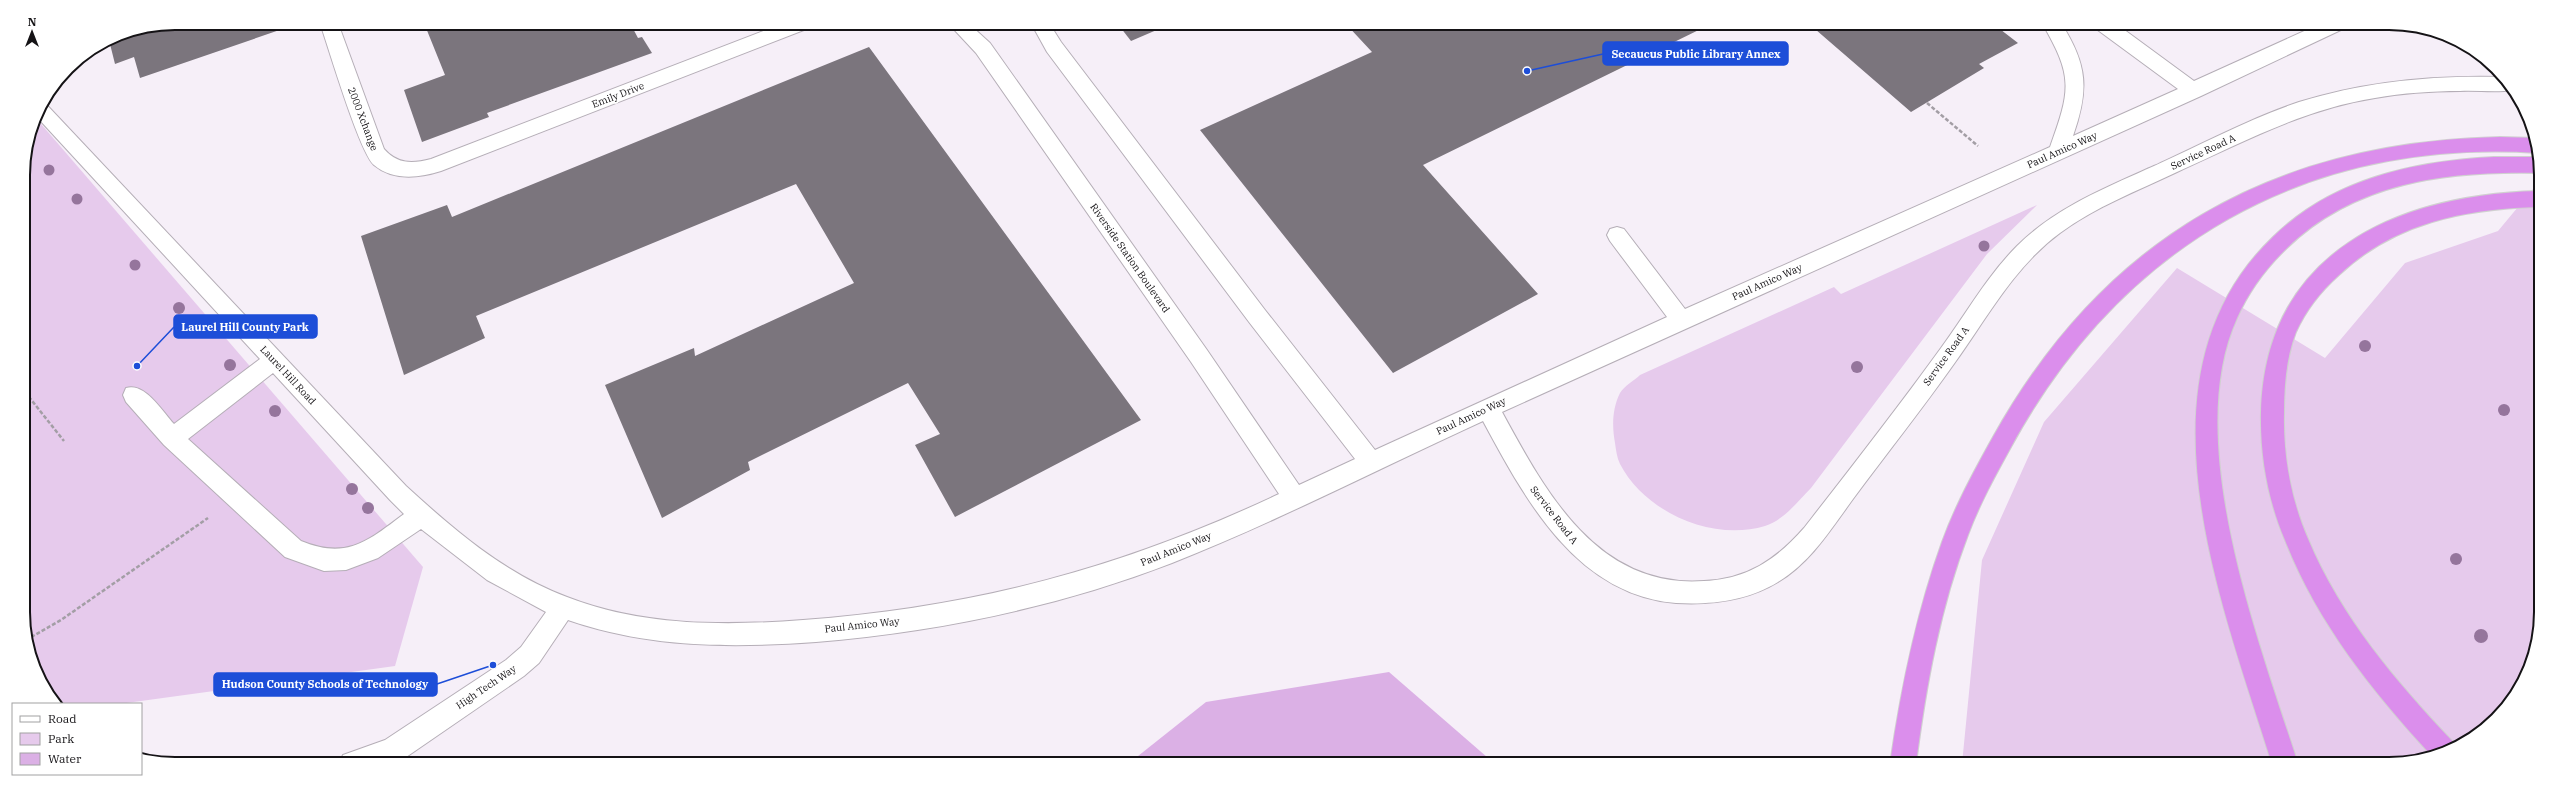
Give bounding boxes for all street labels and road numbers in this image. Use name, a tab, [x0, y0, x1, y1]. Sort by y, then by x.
street label: Emily Drive	[590, 79, 646, 111]
street label: 2000 Xchange	[345, 85, 381, 153]
street label: Paul Amico Way	[2025, 128, 2100, 171]
street label: Service Road A	[2168, 131, 2238, 173]
street label: Riverside Station Boulevard	[1087, 201, 1173, 315]
street label: Paul Amico Way	[1730, 260, 1805, 303]
street label: Service Road A	[1920, 324, 1972, 388]
street label: Laurel Hill Road	[257, 343, 319, 407]
street label: Paul Amico Way	[1434, 394, 1508, 438]
street label: Service Road A	[1527, 483, 1581, 547]
street label: Paul Amico Way	[1139, 529, 1214, 569]
street label: Paul Amico Way	[824, 615, 901, 635]
street label: High Tech Way	[453, 662, 519, 712]

